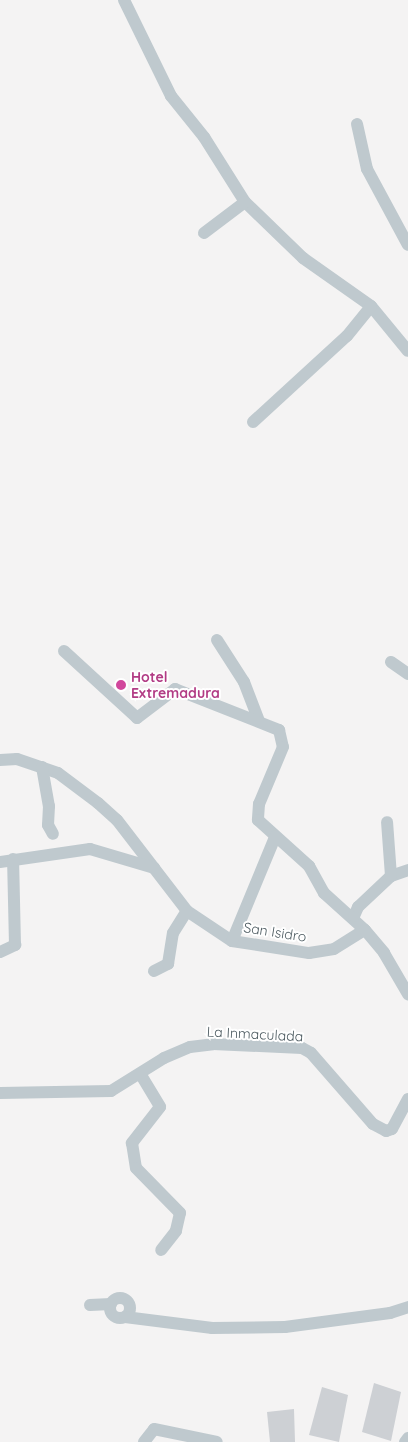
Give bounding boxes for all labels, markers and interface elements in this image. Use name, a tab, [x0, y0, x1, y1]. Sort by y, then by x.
place label: Hotel Extremadura	[131, 669, 220, 702]
marker: Hotel Extremadura	[115, 679, 127, 691]
street label: San Isidro	[242, 919, 308, 945]
street label: La Inmaculada	[206, 1023, 304, 1045]

